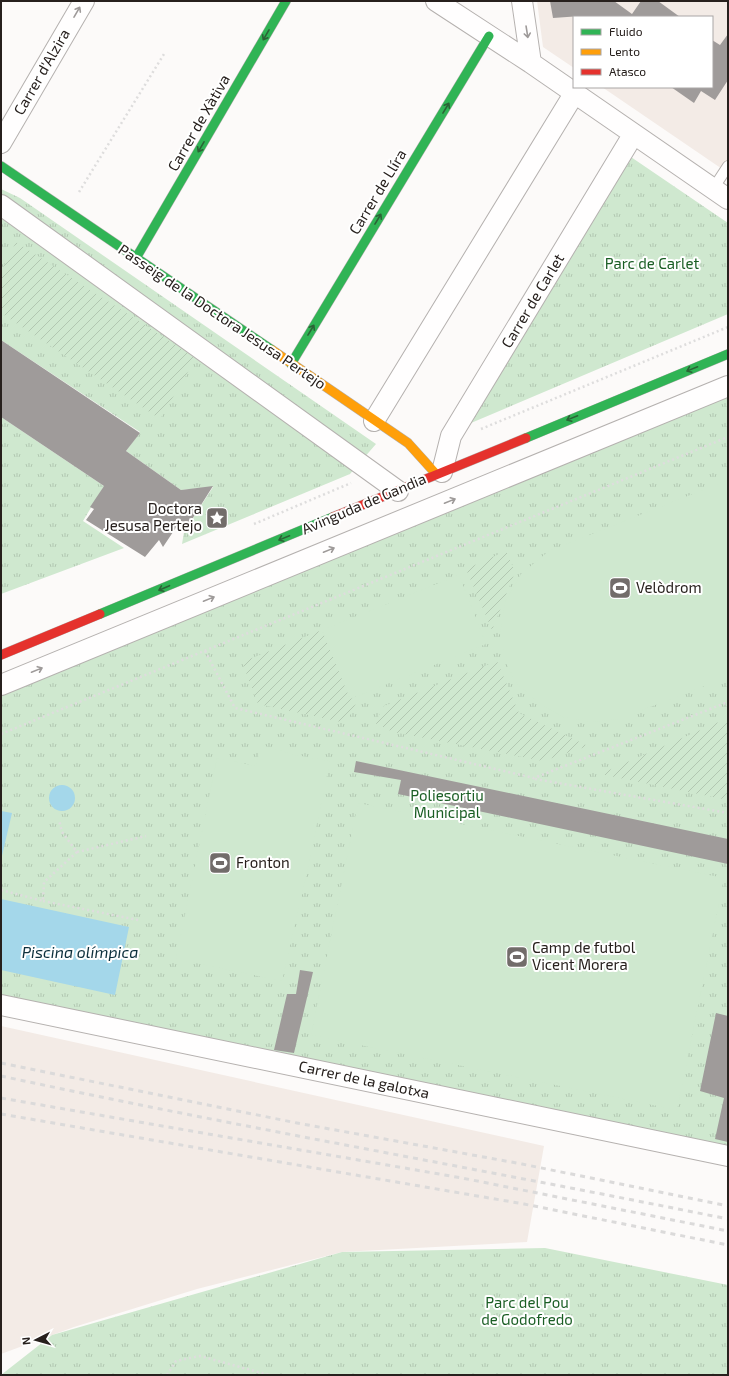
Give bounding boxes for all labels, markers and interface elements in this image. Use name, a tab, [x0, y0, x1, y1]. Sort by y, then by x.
one-way arrow	[73, 7, 81, 18]
legend	[573, 16, 713, 88]
text: Fluido	[609, 24, 643, 38]
street label: Carrer d'Alzira	[9, 25, 73, 118]
one-way arrow	[523, 25, 531, 38]
one-way arrow	[262, 29, 270, 41]
text: Lento	[609, 44, 640, 58]
text: Atasco	[609, 64, 646, 78]
street label: Carrer de Xàtiva	[163, 71, 233, 174]
one-way arrow	[442, 102, 450, 114]
one-way arrow	[196, 141, 204, 153]
street label: Carrer de Llíra	[345, 146, 410, 237]
one-way arrow	[375, 213, 383, 225]
street label: Passeig de la Doctora Jesusa Pertejo	[115, 240, 330, 393]
street label: Carrer de Carlet	[497, 250, 567, 351]
park label: Parc de Carlet	[605, 254, 700, 272]
one-way arrow	[308, 324, 316, 336]
one-way arrow	[686, 365, 698, 373]
one-way arrow	[566, 415, 578, 422]
street label: Avinguda de Gandia	[299, 469, 429, 537]
one-way arrow	[443, 496, 455, 504]
place label: Doctora Jesusa Pertejo	[105, 499, 202, 535]
place icon: Doctora Jesusa Pertejo	[204, 505, 230, 531]
one-way arrow	[278, 535, 290, 542]
one-way arrow	[323, 546, 335, 553]
sports icon: Velòdrom	[607, 575, 633, 601]
place label: Velòdrom	[636, 578, 702, 596]
one-way arrow	[158, 584, 170, 592]
one-way arrow	[203, 595, 215, 603]
one-way arrow	[31, 666, 43, 673]
park label: Poliesortiu Municipal	[410, 786, 484, 821]
sports icon: Fronton	[207, 850, 233, 876]
place label: Fronton	[236, 853, 290, 871]
place label: Camp de futbol Vicent Morera	[532, 938, 636, 973]
water label: Piscina olímpica	[22, 942, 138, 961]
sports icon: Camp de futbol Vicent Morera	[504, 944, 530, 970]
street label: Carrer de la galotxa	[297, 1056, 431, 1102]
park label: Parc del Pou de Godofredo	[481, 1293, 573, 1328]
north arrow	[16, 1320, 56, 1360]
text: N	[19, 1336, 32, 1346]

